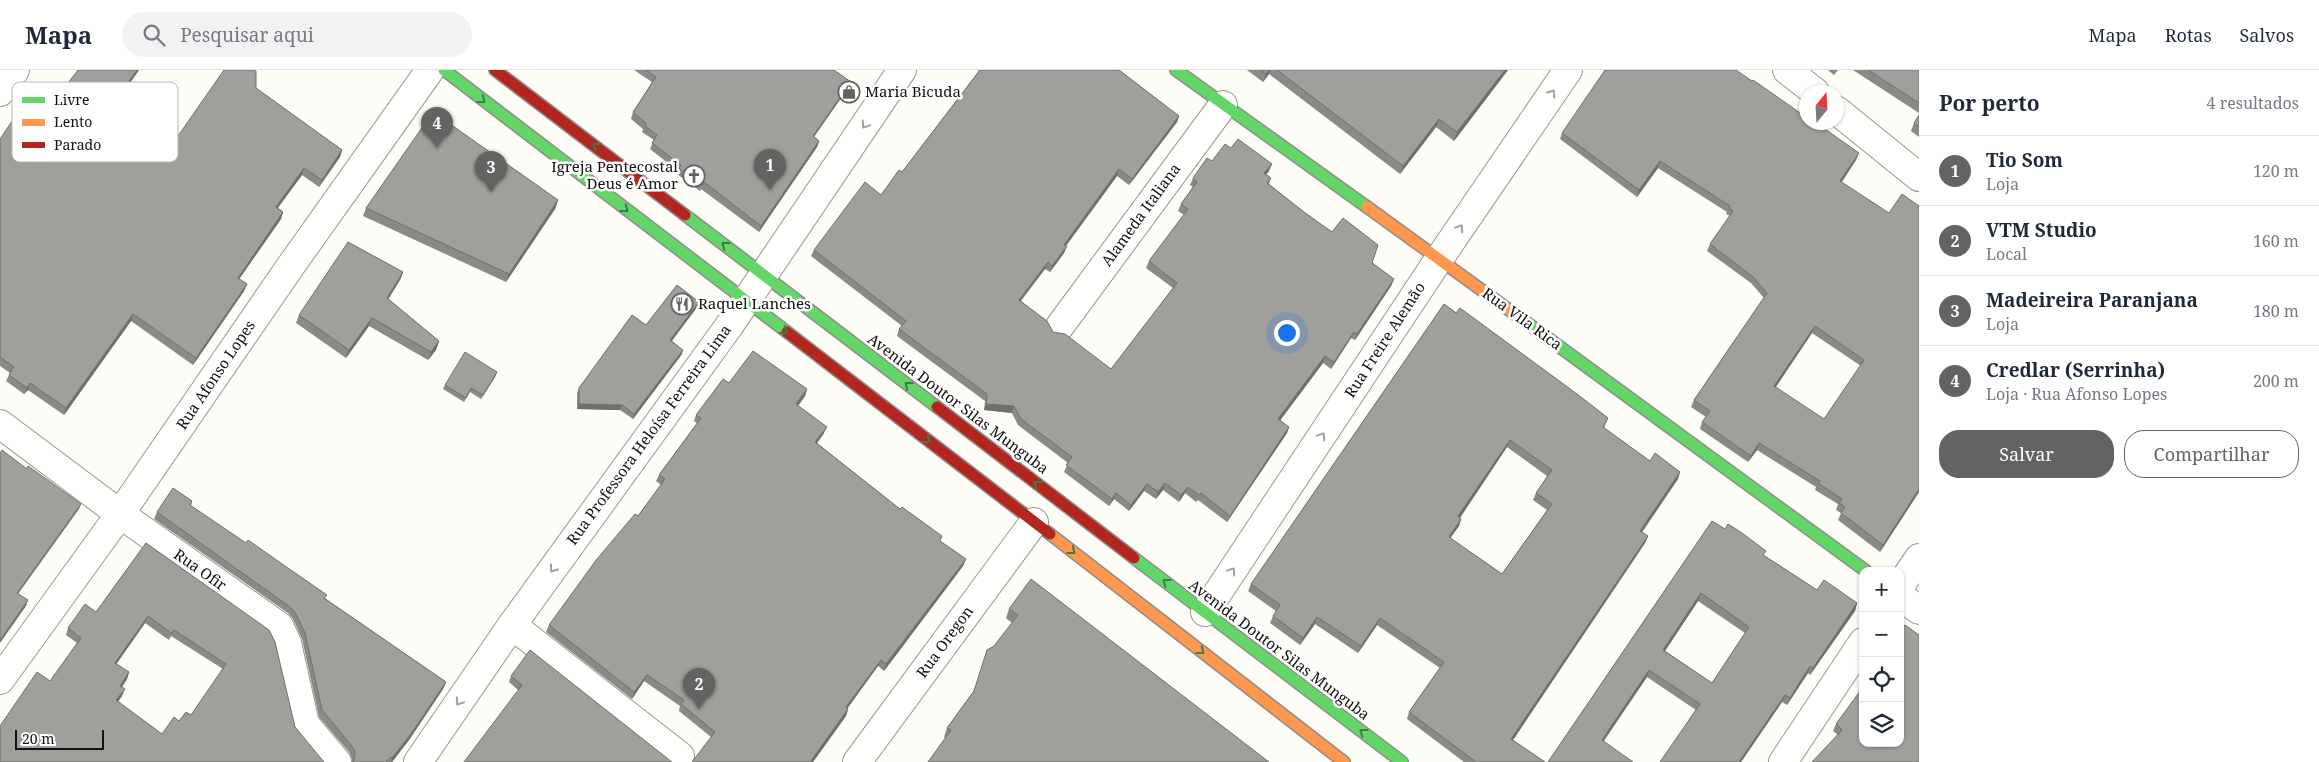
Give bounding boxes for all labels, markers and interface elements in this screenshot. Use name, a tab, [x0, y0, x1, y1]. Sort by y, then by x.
search box	[122, 12, 472, 57]
text: Mapa	[25, 18, 92, 51]
icon: search	[140, 21, 168, 49]
text: Pesquisar aqui	[180, 22, 314, 48]
text: Mapa	[2089, 23, 2137, 47]
text: Rotas	[2165, 23, 2212, 47]
text: Salvos	[2240, 23, 2294, 47]
shop icon: Maria Bicuda	[837, 80, 861, 104]
place label: Maria Bicuda	[865, 81, 961, 101]
legend	[12, 82, 178, 162]
north arrow	[1799, 85, 1844, 130]
text: Por perto	[1939, 89, 2040, 117]
text: Livre	[54, 90, 89, 109]
one-way arrow	[1546, 90, 1555, 99]
text: 4 resultados	[2207, 92, 2299, 114]
one-way arrow	[476, 94, 485, 102]
pin: 4	[421, 107, 453, 148]
text: Lento	[54, 112, 92, 131]
one-way arrow	[861, 120, 871, 129]
text: Parado	[54, 135, 101, 154]
one-way arrow	[593, 144, 602, 152]
text: Tio Som	[1986, 147, 2063, 173]
pin: 1	[754, 149, 786, 190]
pin: 3	[475, 151, 507, 192]
place label: Igreja Pentecostal Deus é Amor	[551, 156, 678, 193]
street label: Alameda Italiana	[1096, 159, 1184, 270]
text: 1	[1950, 160, 1960, 182]
text: 120 m	[2253, 160, 2299, 182]
church icon: Igreja Pentecostal Deus é Amor	[682, 164, 706, 188]
text: Loja	[1986, 173, 2019, 195]
one-way arrow	[619, 204, 628, 212]
text: VTM Studio	[1986, 217, 2097, 243]
one-way arrow	[1454, 224, 1463, 234]
text: 2	[1950, 230, 1960, 252]
text: 160 m	[2253, 230, 2299, 252]
one-way arrow	[721, 242, 731, 251]
text: Local	[1986, 243, 2027, 265]
street label: Rua Freire Alemão	[1339, 278, 1429, 401]
street label: Rua Vila Rica	[1479, 282, 1567, 354]
text: Madeireira Paranjana	[1986, 287, 2198, 313]
restaurant icon: Raquel Lanches	[670, 292, 694, 316]
place label: Raquel Lanches	[698, 293, 811, 313]
text: 3	[1950, 300, 1960, 322]
text: 180 m	[2253, 300, 2299, 322]
text: Loja	[1986, 313, 2019, 335]
street label: Rua Afonso Lopes	[171, 316, 259, 433]
street label: Rua Professora Heloísa Ferreira Lima	[561, 320, 735, 549]
your location	[1274, 320, 1300, 346]
one-way arrow	[778, 326, 787, 334]
street label: Avenida Doutor Silas Munguba	[864, 329, 1053, 478]
text: Credlar (Serrinha)	[1986, 357, 2165, 383]
text: 4	[1950, 370, 1960, 392]
text: 200 m	[2253, 370, 2299, 392]
one-way arrow	[904, 382, 914, 391]
text: Loja · Rua Afonso Lopes	[1986, 383, 2167, 405]
button: Salvar	[1939, 430, 2114, 478]
button: Compartilhar	[2124, 430, 2299, 478]
one-way arrow	[1316, 432, 1325, 442]
one-way arrow	[921, 435, 930, 443]
one-way arrow	[1034, 481, 1043, 489]
street label: Rua Ofir	[170, 544, 231, 595]
one-way arrow	[1067, 546, 1076, 555]
one-way arrow	[550, 563, 558, 572]
map controls	[1859, 567, 1904, 747]
button: +	[1859, 567, 1904, 612]
one-way arrow	[1226, 568, 1235, 577]
street label: Avenida Doutor Silas Munguba	[1185, 575, 1374, 724]
one-way arrow	[1163, 580, 1172, 588]
street label: Rua Oregon	[911, 601, 977, 681]
button: −	[1859, 612, 1904, 657]
one-way arrow	[1195, 646, 1204, 654]
button: locate	[1859, 657, 1904, 702]
pin: 2	[683, 668, 715, 709]
one-way arrow	[456, 696, 465, 706]
button: layers	[1859, 702, 1904, 747]
scale bar	[15, 727, 104, 750]
text: 20 m	[22, 729, 55, 748]
one-way arrow	[1360, 730, 1369, 738]

